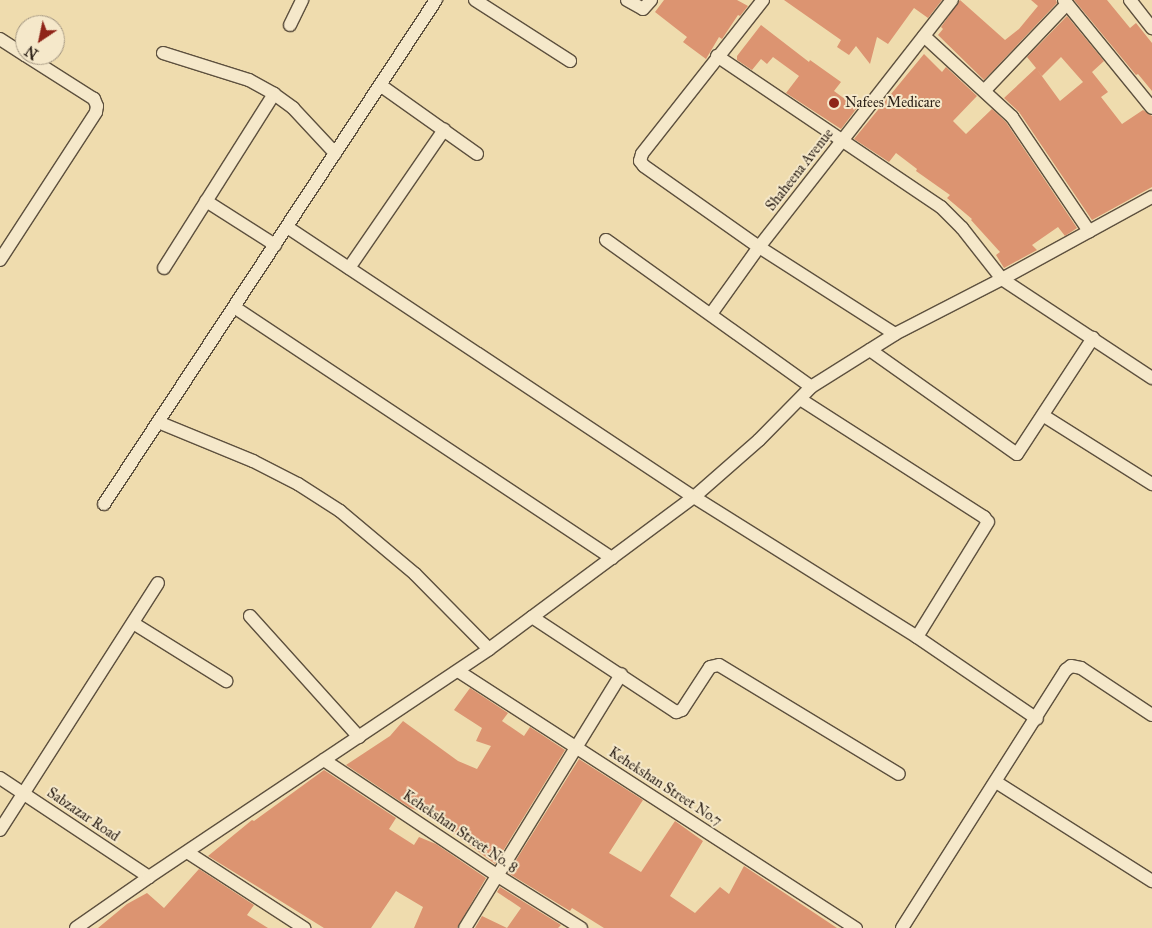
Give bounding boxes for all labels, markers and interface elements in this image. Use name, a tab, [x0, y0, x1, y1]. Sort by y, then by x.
north arrow	[15, 15, 65, 65]
text: N	[22, 42, 42, 62]
place label: Nafees Medicare	[845, 95, 941, 111]
marker: Nafees Medicare	[827, 96, 841, 110]
street label: Shaheena Avenue	[763, 126, 837, 214]
street label: Kehekshan Street No.7	[605, 744, 725, 830]
street label: Sabzazar Road	[44, 785, 122, 845]
street label: Kehekshan Street No. 8	[399, 787, 521, 877]

